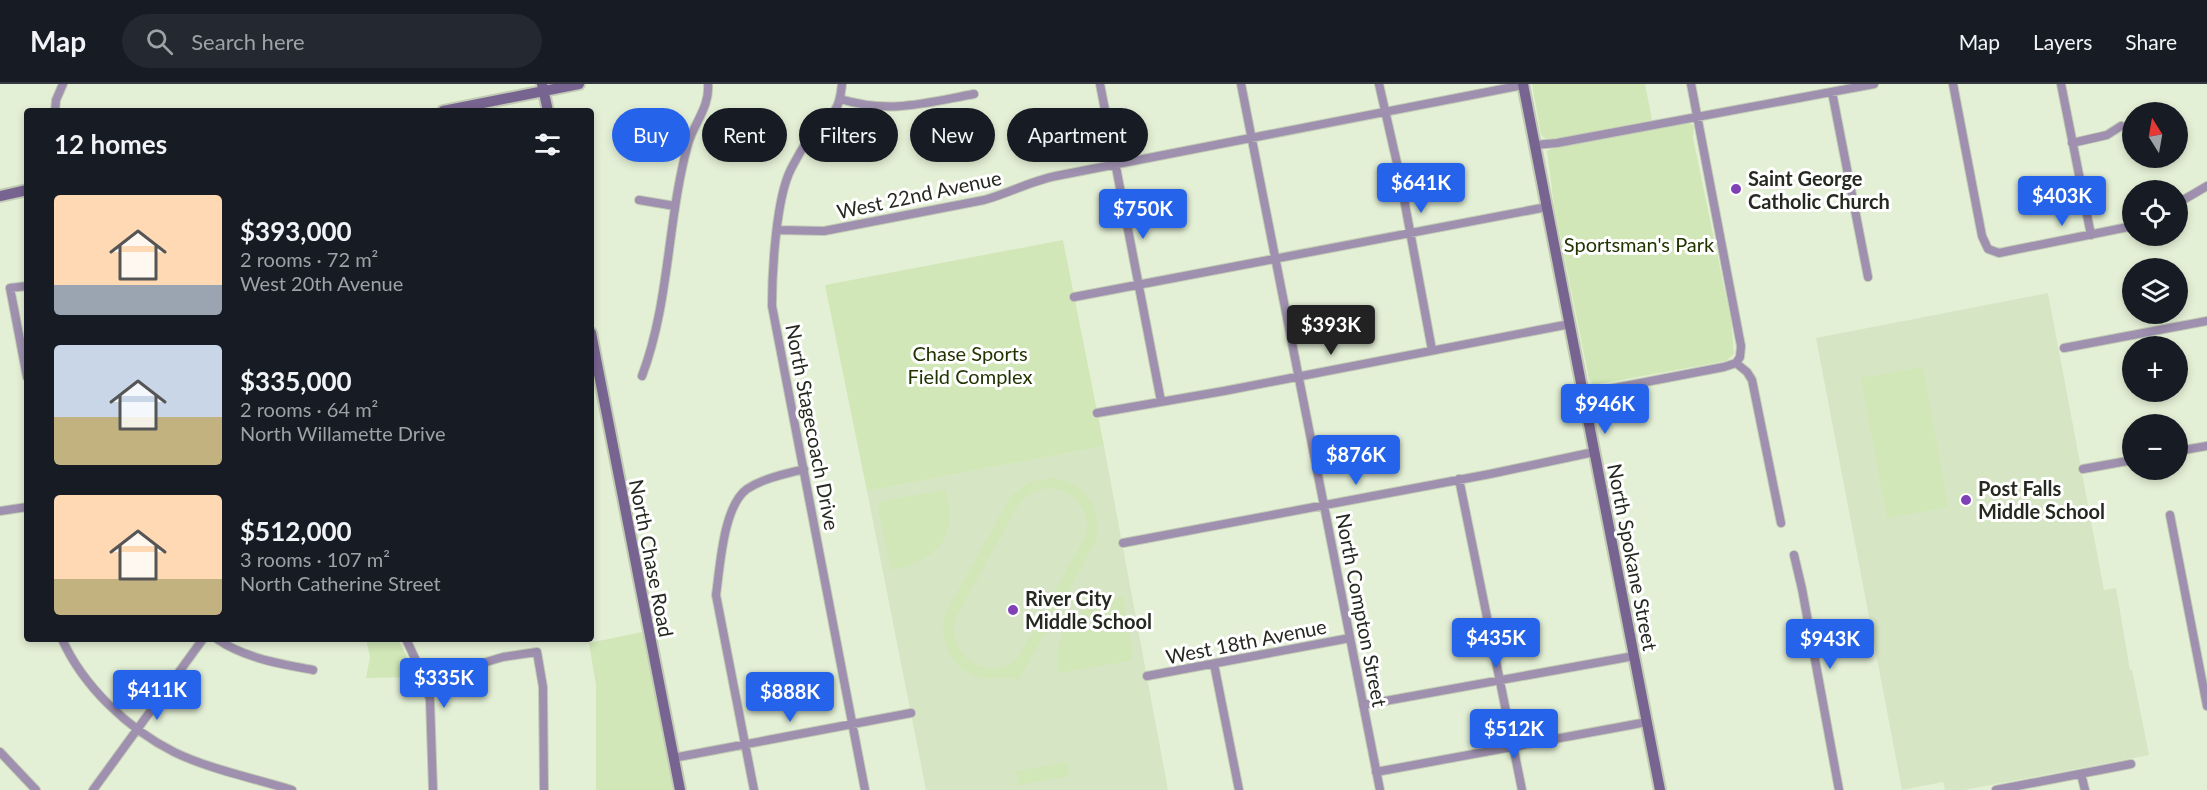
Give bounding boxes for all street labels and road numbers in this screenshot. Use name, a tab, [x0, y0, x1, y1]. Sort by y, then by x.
street label: West 22nd Avenue	[835, 165, 1003, 223]
street label: North Stagecoach Drive	[781, 322, 845, 532]
street label: North Spokane Street	[1603, 462, 1663, 652]
street label: North Chase Road	[625, 477, 679, 639]
street label: North Compton Street	[1331, 511, 1393, 709]
street label: West 18th Avenue	[1164, 614, 1328, 668]

